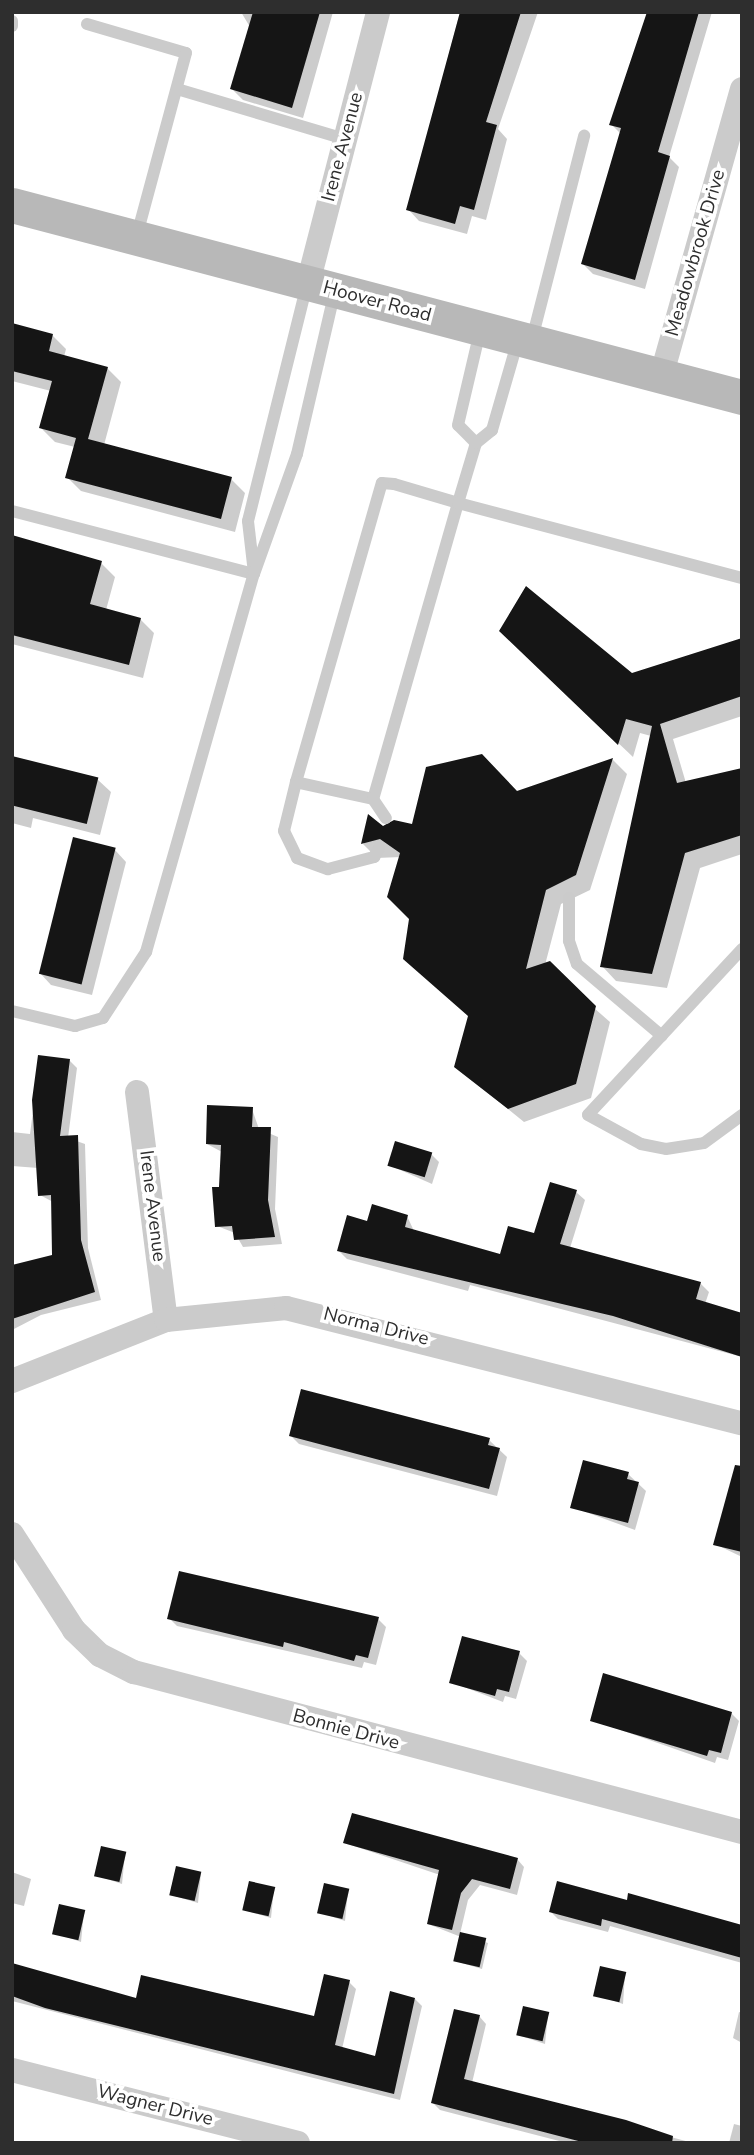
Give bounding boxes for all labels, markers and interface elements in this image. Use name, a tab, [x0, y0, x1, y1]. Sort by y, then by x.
street label: Irene Avenue	[317, 90, 369, 204]
street label: Meadowbrook Drive	[661, 167, 731, 339]
street label: Hoover Road	[320, 277, 434, 327]
street label: Irene Avenue	[134, 1149, 170, 1263]
street label: Norma Drive	[321, 1303, 431, 1351]
street label: Bonnie Drive	[290, 1705, 402, 1755]
street label: Wagner Drive	[95, 2081, 215, 2131]

